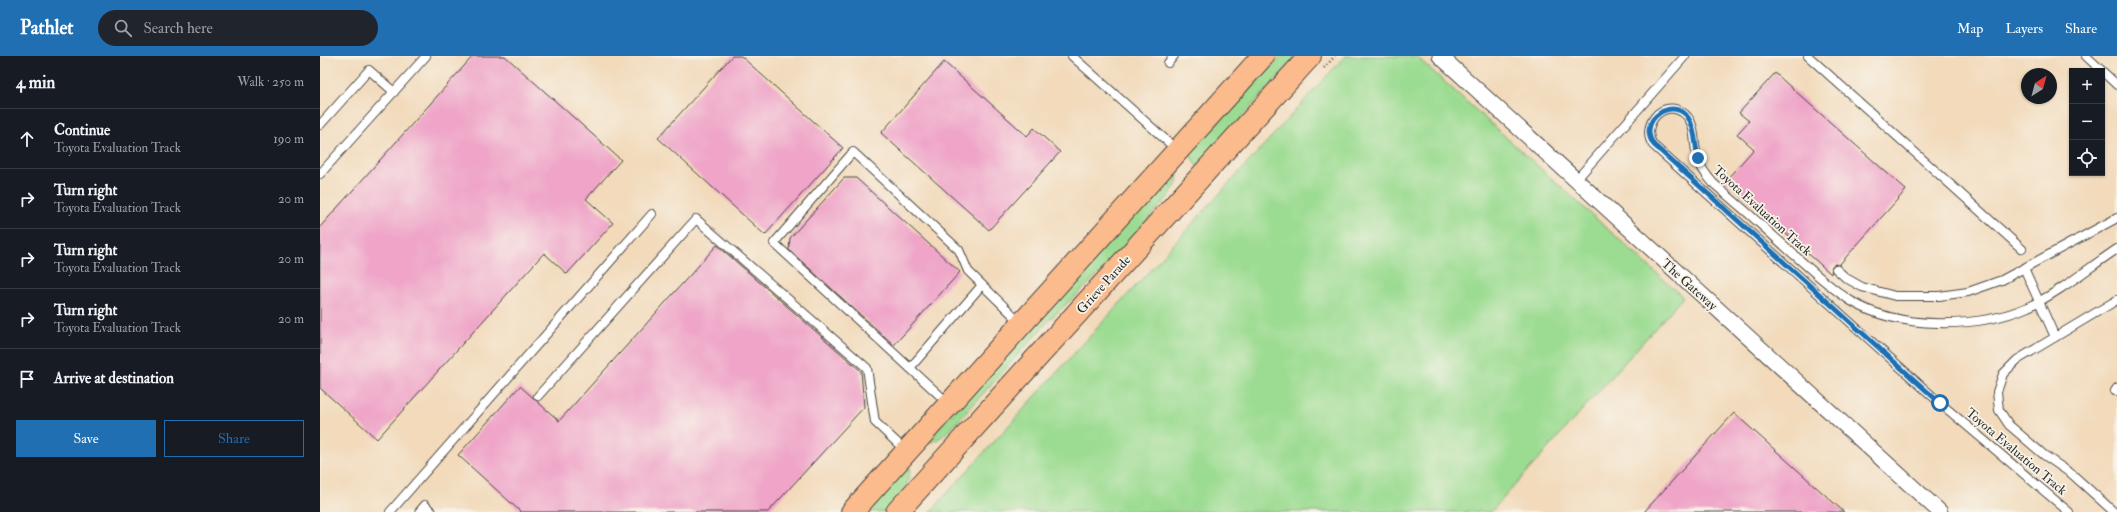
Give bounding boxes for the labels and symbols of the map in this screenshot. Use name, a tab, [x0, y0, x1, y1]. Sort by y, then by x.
north arrow	[2021, 68, 2057, 104]
route end	[1689, 149, 1707, 167]
street label: Toyota Evaluation Track	[1709, 162, 1815, 260]
street label: Grieve Parade	[1073, 252, 1134, 317]
street label: The Gateway	[1657, 256, 1721, 315]
route start	[1931, 394, 1949, 412]
street label: Toyota Evaluation Track	[1962, 405, 2071, 500]

